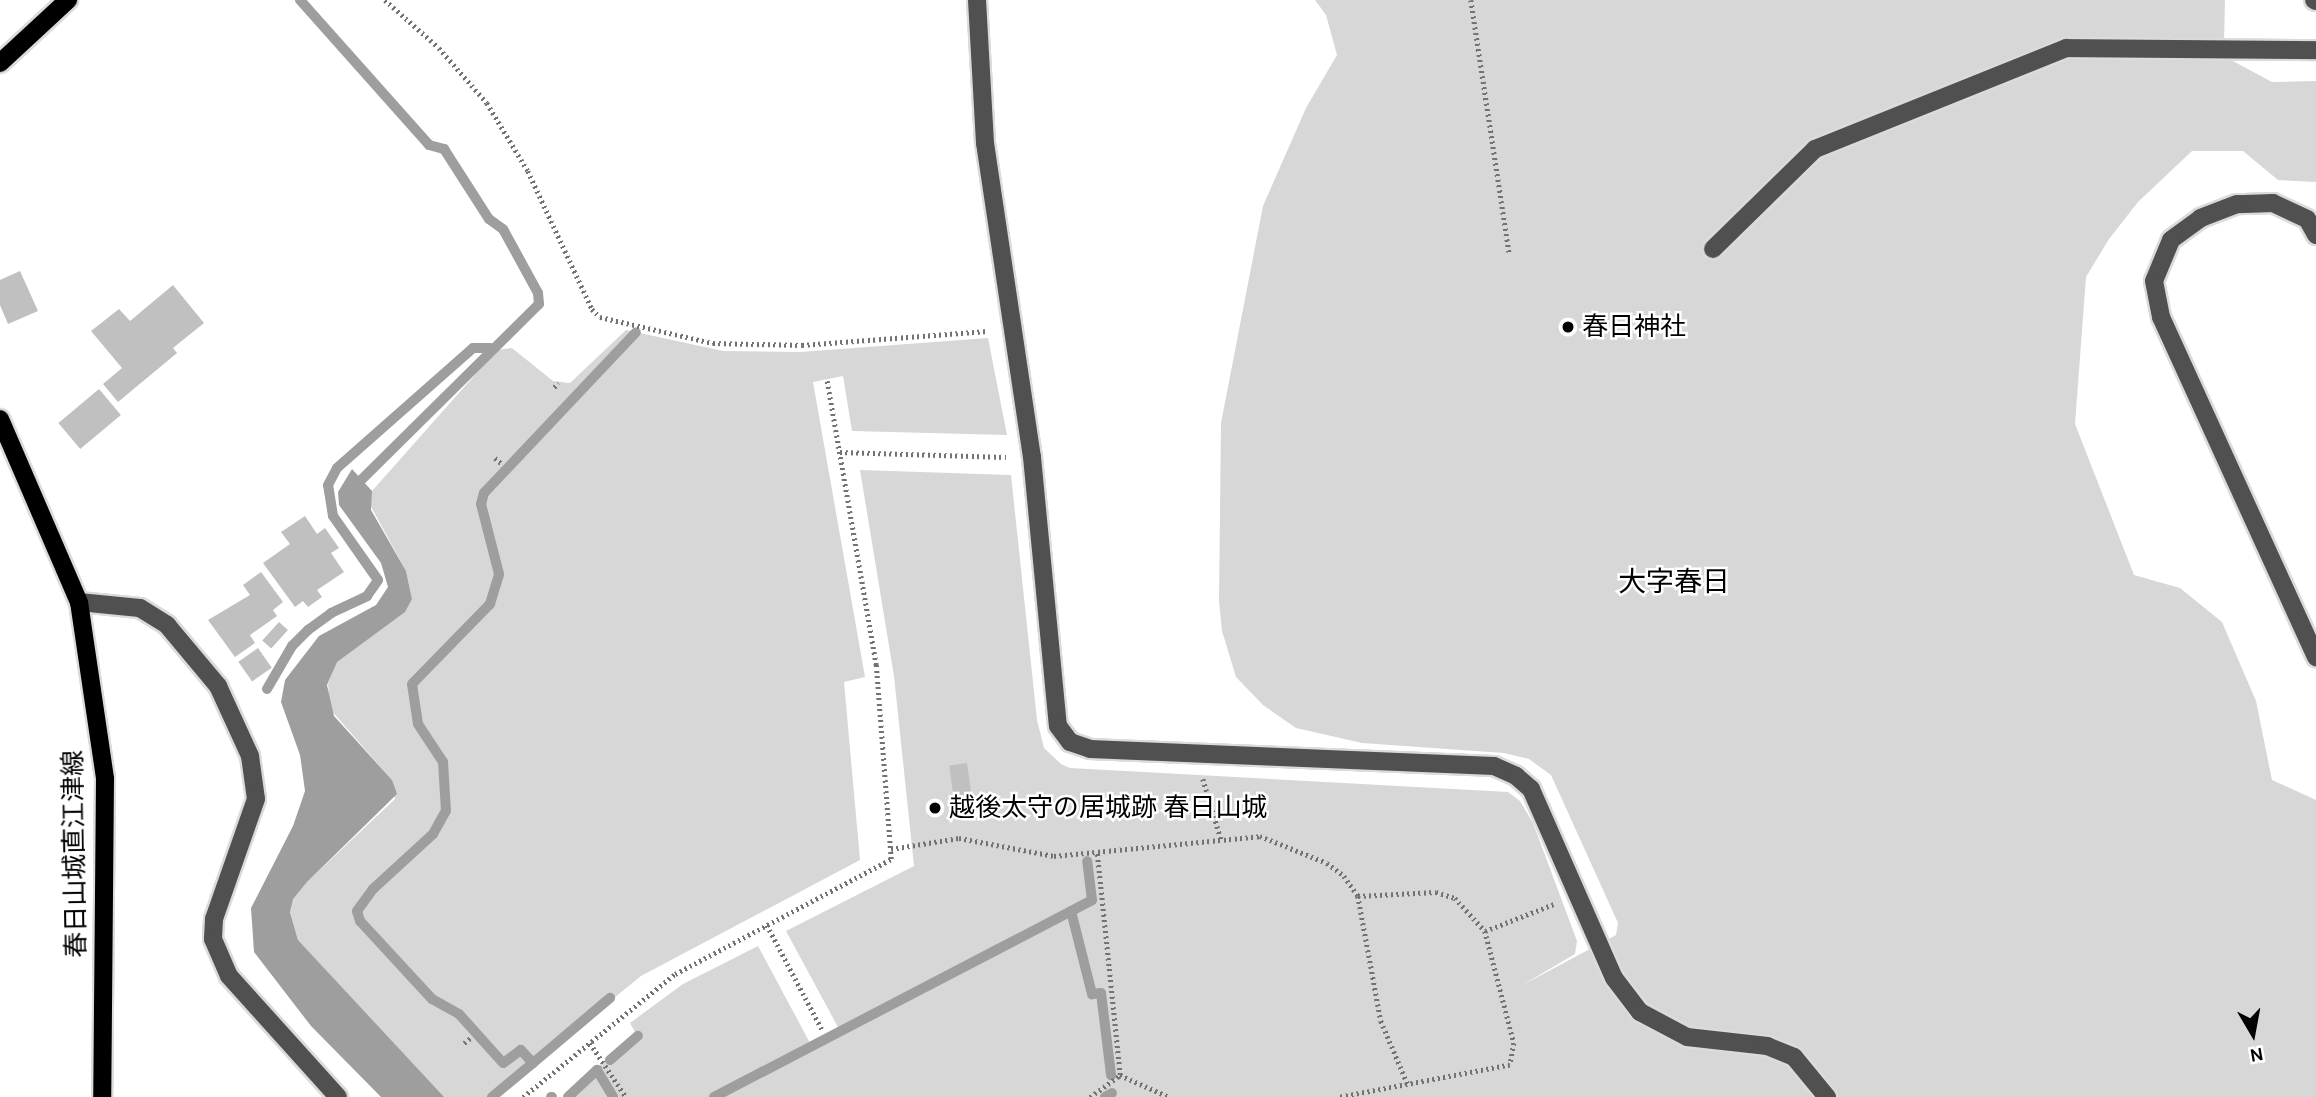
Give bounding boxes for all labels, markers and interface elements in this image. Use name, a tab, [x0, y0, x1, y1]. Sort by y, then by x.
place label: 春日神社	[1582, 311, 1686, 343]
marker: 春日神社	[1560, 319, 1576, 335]
district label: 大字春日	[1618, 565, 1730, 599]
street label: 春日山城直江津線	[58, 750, 92, 958]
place label: 越後太守の居城跡 春日山城	[949, 792, 1267, 824]
marker: 越後太守の居城跡 春日山城	[927, 800, 943, 816]
north arrow	[2218, 999, 2288, 1069]
text: N	[2248, 1043, 2265, 1067]

